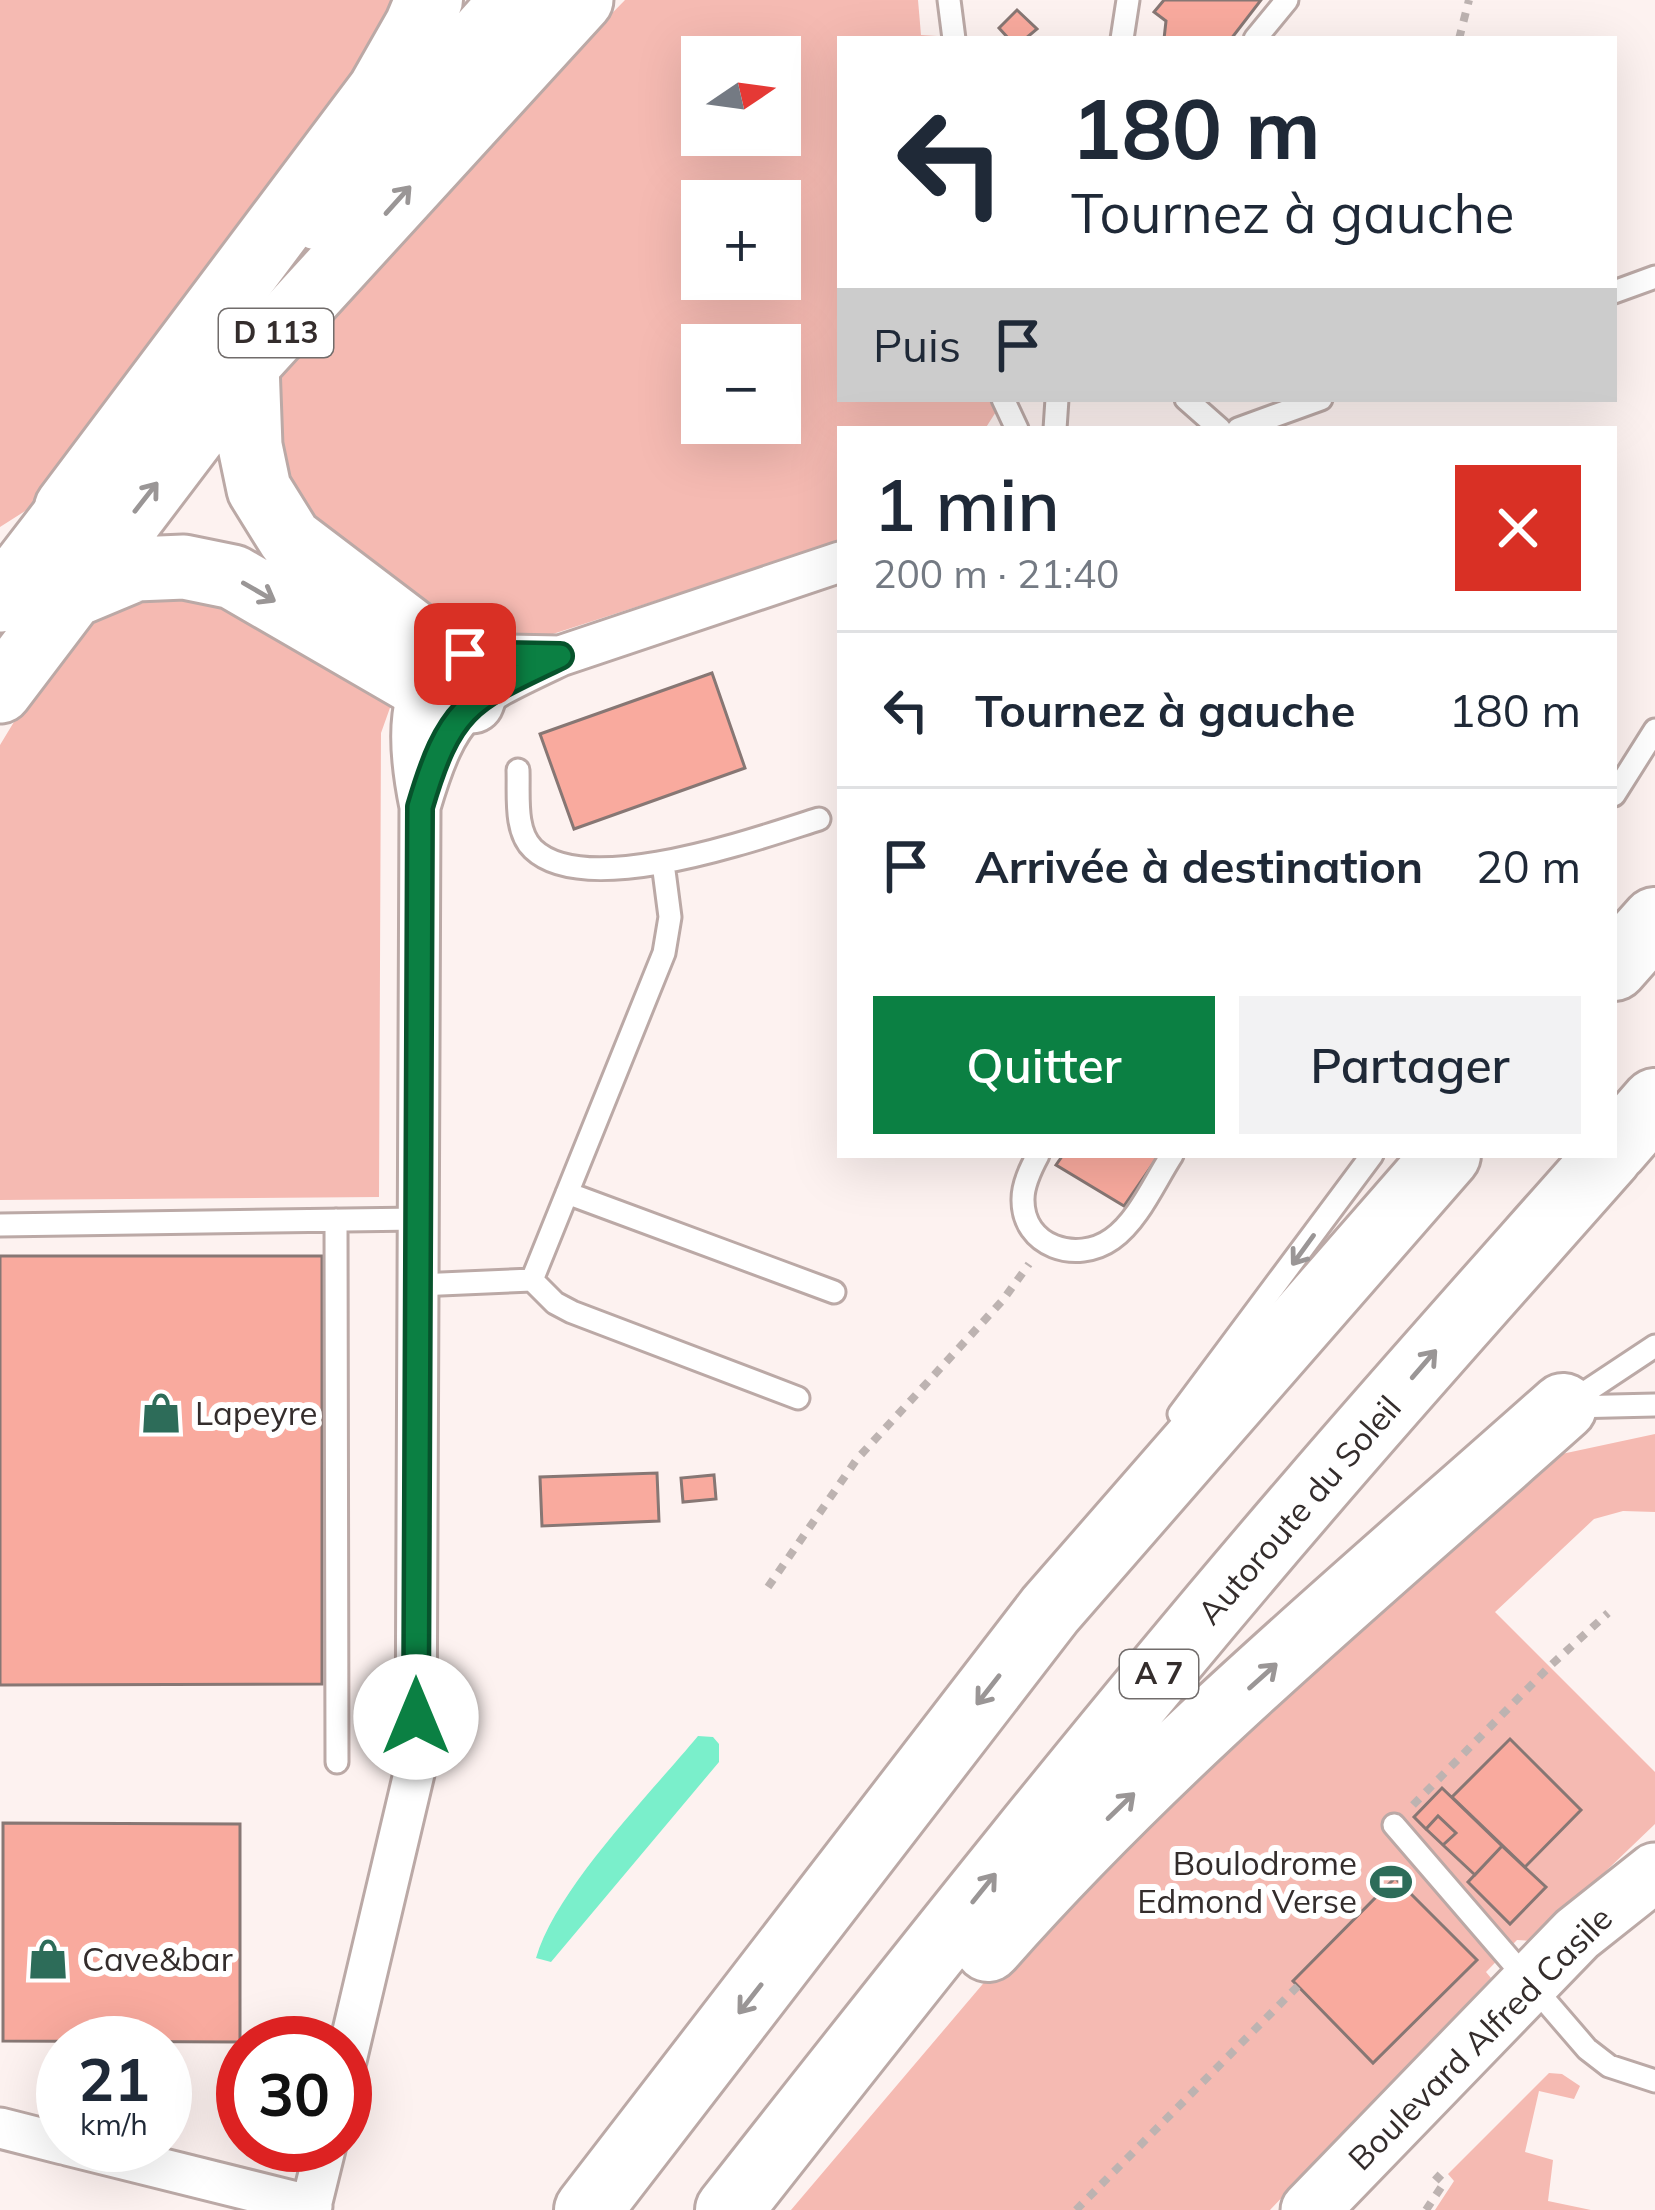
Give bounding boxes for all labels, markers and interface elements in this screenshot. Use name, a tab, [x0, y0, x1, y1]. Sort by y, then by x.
north arrow	[681, 36, 801, 156]
map controls	[681, 36, 801, 444]
text: 180 m	[1071, 75, 1321, 180]
icon: left	[873, 84, 1029, 240]
text: Tournez à gauche	[1071, 179, 1514, 247]
button: +	[681, 180, 801, 300]
one-way arrow	[384, 185, 411, 215]
road number: D 113	[219, 309, 333, 357]
icon: arrive	[985, 312, 1051, 378]
text: Puis	[873, 317, 961, 373]
button: −	[681, 324, 801, 444]
text: 1 min	[873, 459, 1060, 549]
button: close	[1455, 465, 1581, 591]
one-way arrow	[132, 481, 159, 513]
text: 200 m · 21:40	[873, 549, 1119, 598]
one-way arrow	[241, 580, 276, 604]
pin	[414, 603, 516, 705]
icon: arrive	[432, 621, 498, 687]
icon: left	[873, 677, 939, 743]
text: Tournez à gauche	[975, 682, 1355, 738]
text: 180 m	[1449, 682, 1581, 738]
icon: arrive	[873, 833, 939, 899]
text: Arrivée à destination	[975, 838, 1423, 894]
text: 20 m	[1476, 838, 1581, 894]
button: Quitter	[873, 996, 1215, 1134]
button: Partager	[1239, 996, 1581, 1134]
one-way arrow	[1291, 1233, 1317, 1266]
one-way arrow	[1410, 1350, 1437, 1380]
street label: Autoroute du Soleil	[1188, 1387, 1409, 1632]
shop icon: Lapeyre	[138, 1390, 184, 1436]
place label: Lapeyre	[195, 1392, 318, 1433]
road number: A 7	[1120, 1650, 1198, 1698]
position arrow	[353, 1654, 479, 1780]
one-way arrow	[1247, 1663, 1277, 1690]
one-way arrow	[976, 1673, 1002, 1706]
one-way arrow	[1106, 1792, 1136, 1820]
place label: Boulodrome Edmond Verse	[1137, 1842, 1357, 1921]
sports icon: Boulodrome Edmond Verse	[1368, 1859, 1414, 1905]
one-way arrow	[970, 1872, 997, 1904]
street label: Boulevard Alfred Casile	[1339, 1897, 1620, 2178]
shop icon: Cave&bar	[25, 1936, 71, 1982]
place label: Cave&bar	[82, 1938, 233, 1979]
one-way arrow	[738, 1982, 764, 2015]
speed limit sign: 30	[216, 2016, 372, 2172]
text: 21	[78, 2041, 150, 2116]
text: km/h	[80, 2105, 148, 2143]

